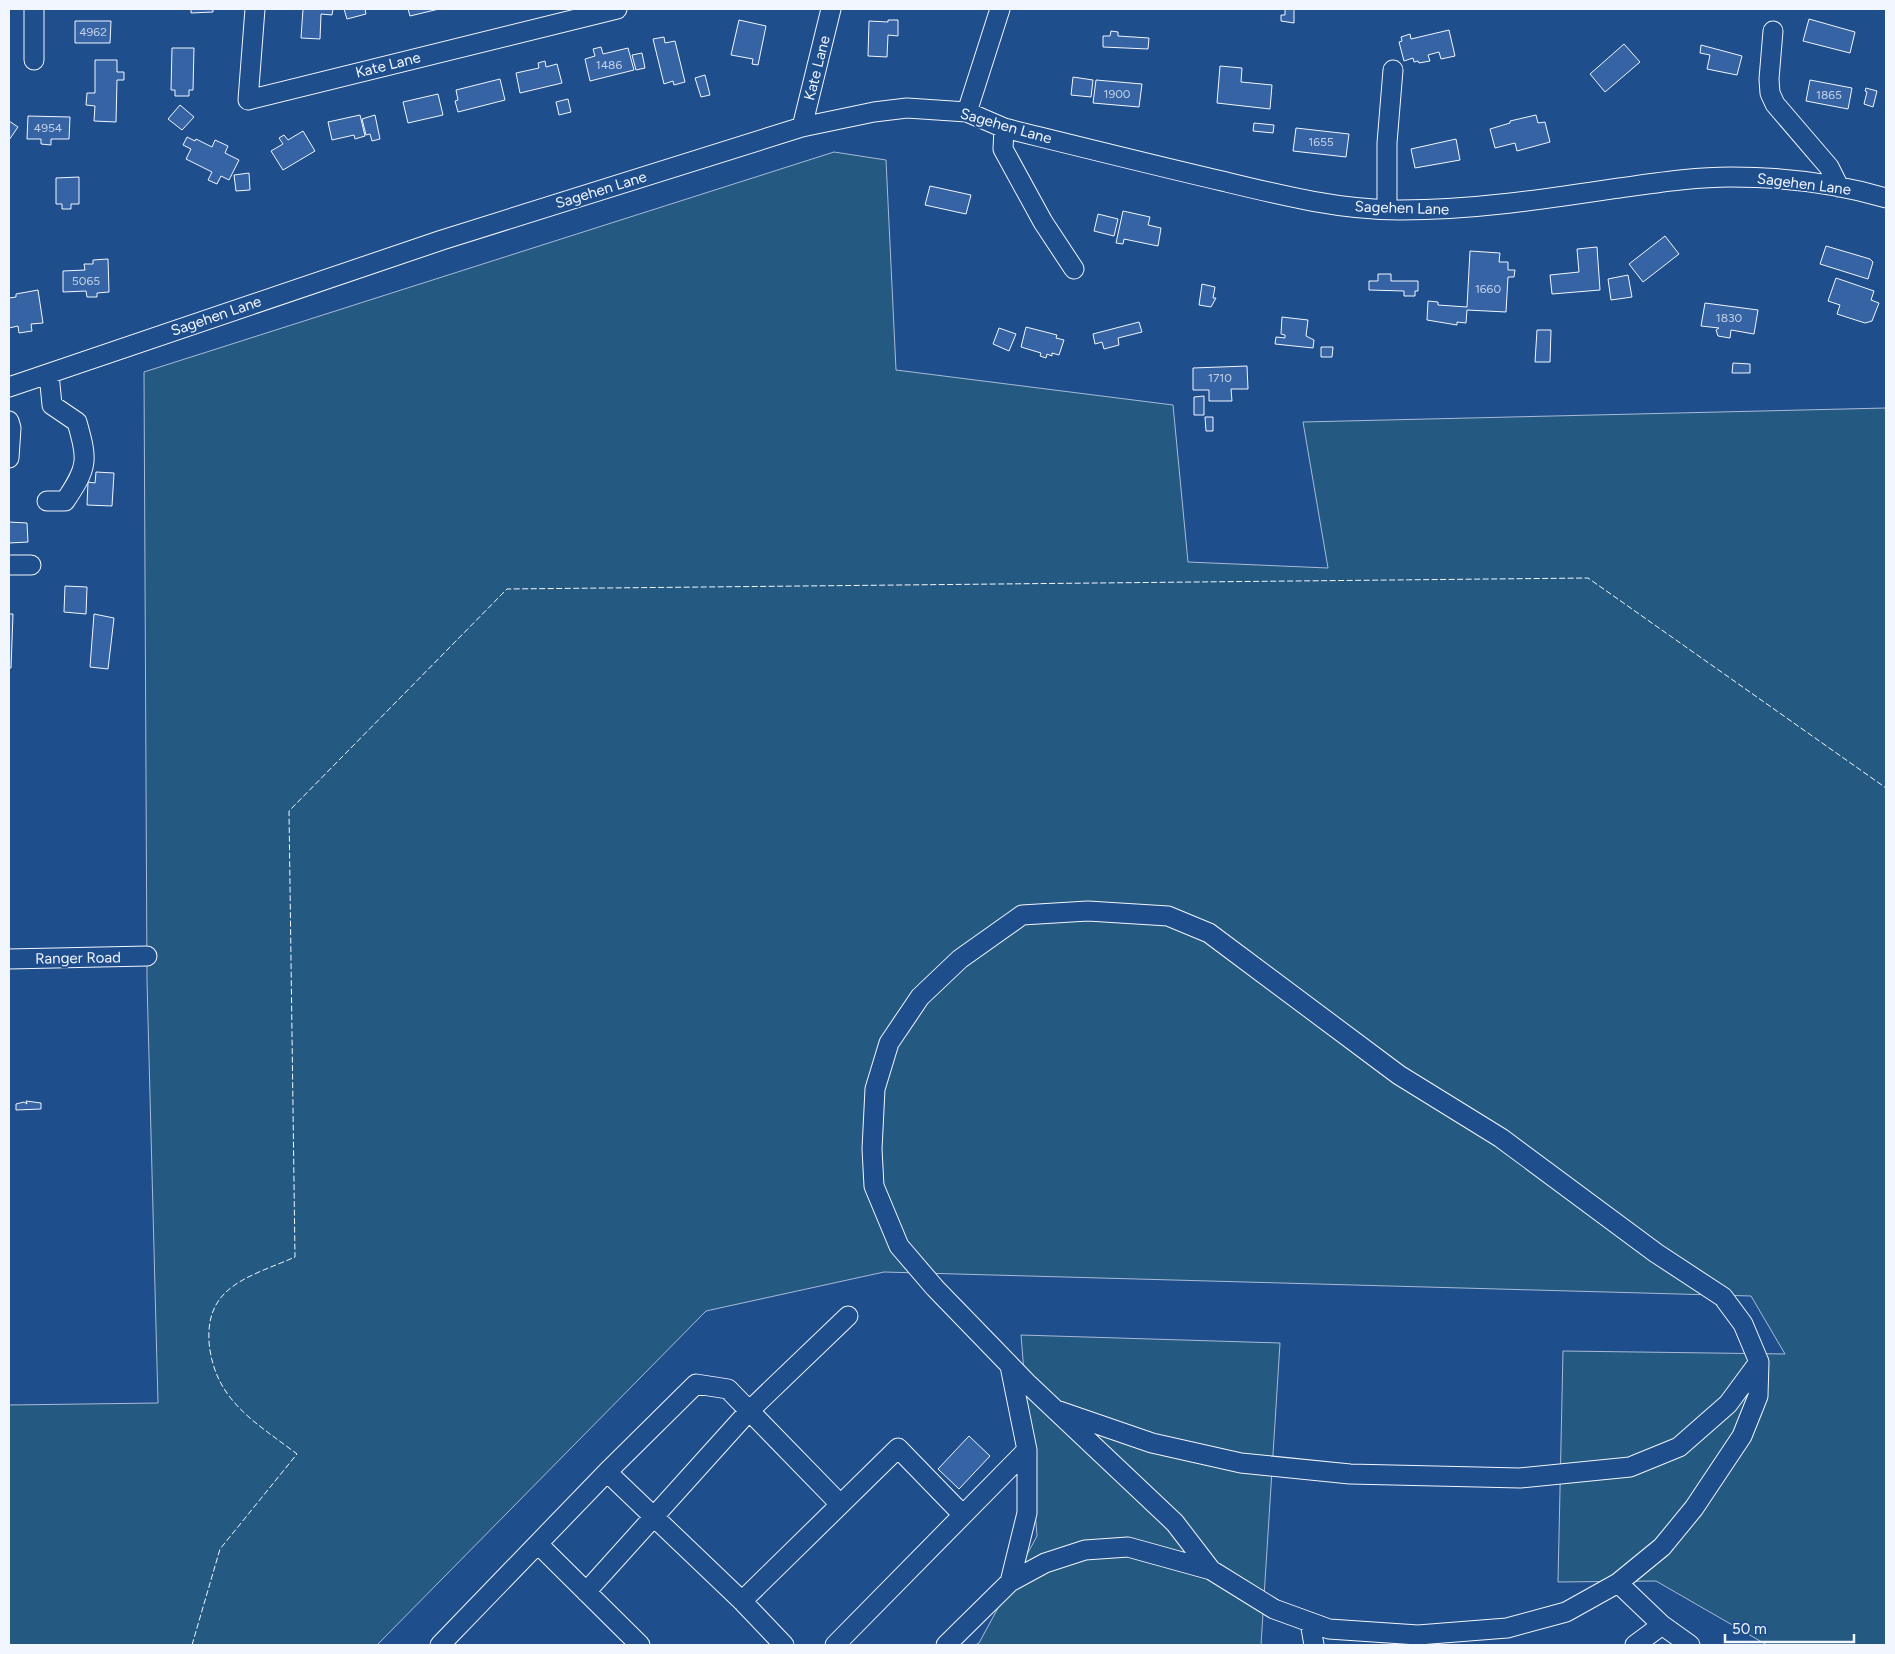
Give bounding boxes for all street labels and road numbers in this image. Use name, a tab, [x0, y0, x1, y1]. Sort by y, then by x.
street label: Kate Lane	[800, 34, 834, 102]
street label: Kate Lane	[354, 48, 422, 82]
street label: Sagehen Lane	[958, 104, 1054, 148]
street label: Sagehen Lane	[553, 168, 649, 212]
street label: Sagehen Lane	[1756, 169, 1852, 199]
street label: Sagehen Lane	[1354, 197, 1450, 219]
street label: Sagehen Lane	[168, 292, 264, 340]
street label: Ranger Road	[35, 948, 121, 968]

